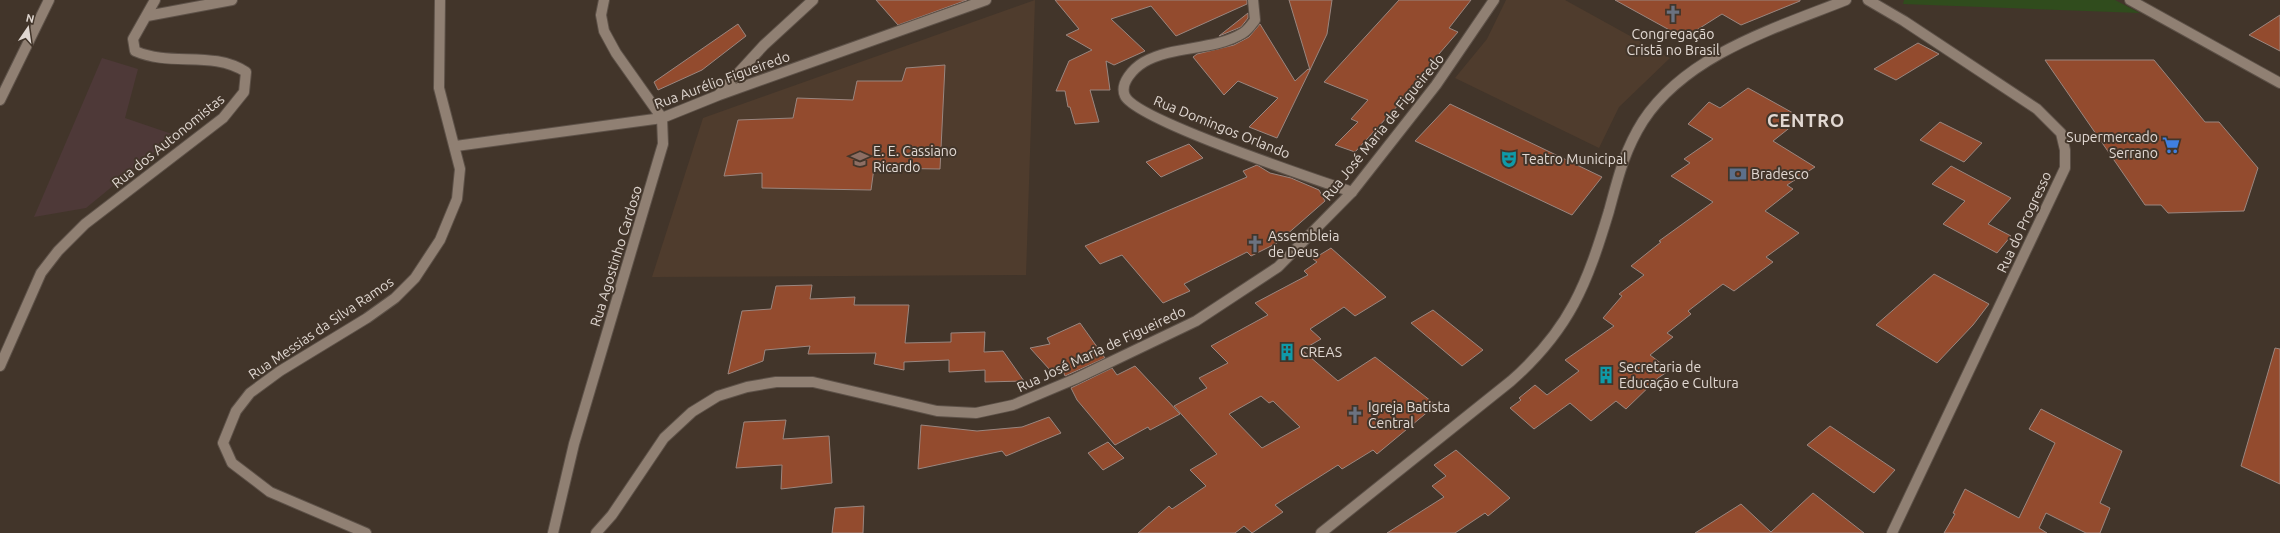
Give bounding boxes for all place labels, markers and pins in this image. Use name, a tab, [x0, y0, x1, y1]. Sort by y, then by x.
church icon: Congregação Cristã no Brasil	[1663, 4, 1683, 24]
place label: Congregação Cristã no Brasil	[1626, 26, 1720, 58]
place label: Supermercado Serrano	[2066, 129, 2158, 161]
supermarket icon: Supermercado Serrano	[2161, 135, 2181, 155]
place label: E. E. Cassiano Ricardo	[873, 143, 957, 175]
school or university icon: E. E. Cassiano Ricardo	[850, 149, 870, 169]
theatre icon: Teatro Municipal	[1499, 149, 1519, 169]
place label: Teatro Municipal	[1522, 151, 1627, 167]
bank icon: Bradesco	[1728, 164, 1748, 184]
place label: Bradesco	[1751, 166, 1809, 182]
place label: Assembleia de Deus	[1268, 228, 1339, 260]
church icon: Assembleia de Deus	[1245, 234, 1265, 254]
building icon: CREAS	[1277, 342, 1297, 362]
place label: CREAS	[1300, 344, 1342, 360]
place label: Secretaria de Educação e Cultura	[1619, 359, 1739, 391]
building icon: Secretaria de Educação e Cultura	[1596, 365, 1616, 385]
place label: Igreja Batista Central	[1368, 399, 1450, 431]
church icon: Igreja Batista Central	[1345, 405, 1365, 425]

